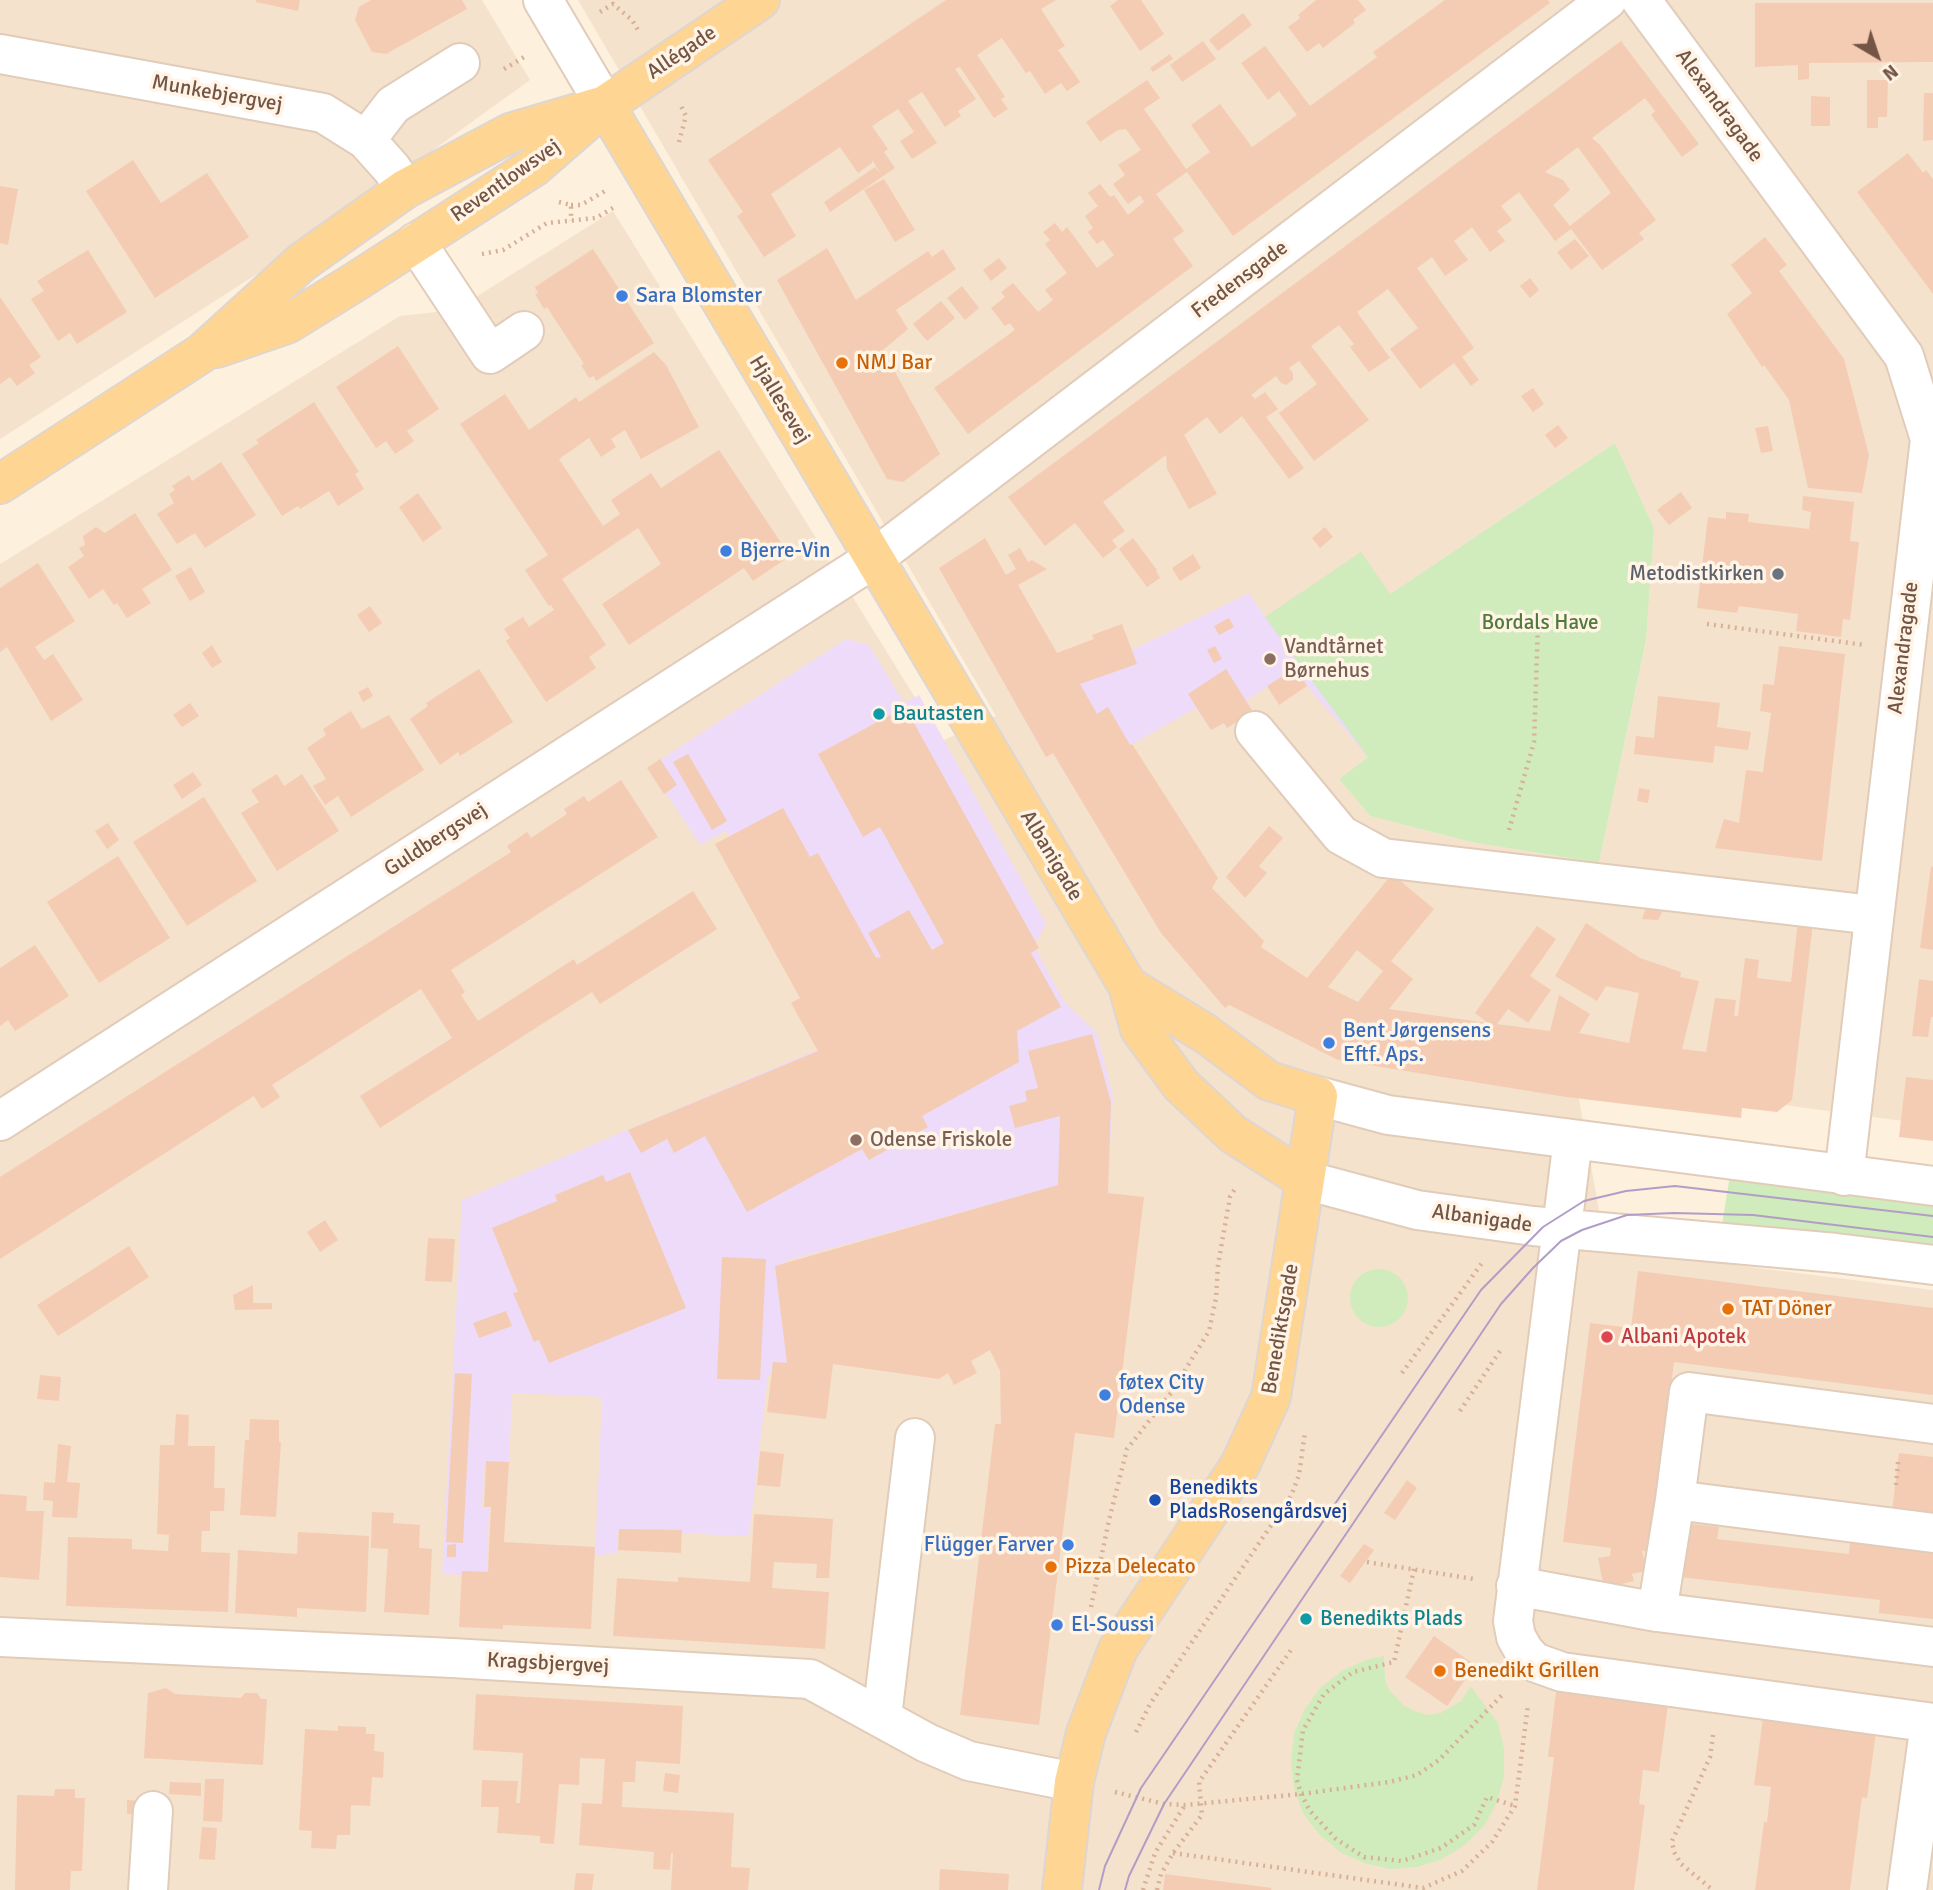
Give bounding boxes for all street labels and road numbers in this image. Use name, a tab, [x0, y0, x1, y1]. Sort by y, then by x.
street label: Allégade	[642, 21, 722, 85]
street label: Alexandragade	[1670, 45, 1768, 167]
street label: Munkebjergvej	[150, 70, 284, 118]
street label: Reventlowsvej	[446, 134, 566, 228]
street label: Fredensgade	[1187, 236, 1293, 324]
street label: Hjallesevej	[743, 351, 815, 449]
street label: Alexandragade	[1883, 580, 1925, 716]
street label: Guldbergsvej	[380, 798, 492, 882]
street label: Albanigade	[1014, 806, 1088, 906]
street label: Albanigade	[1430, 1199, 1534, 1239]
street label: Benediktsgade	[1257, 1262, 1305, 1396]
street label: Kragsbjergvej	[486, 1648, 610, 1680]

